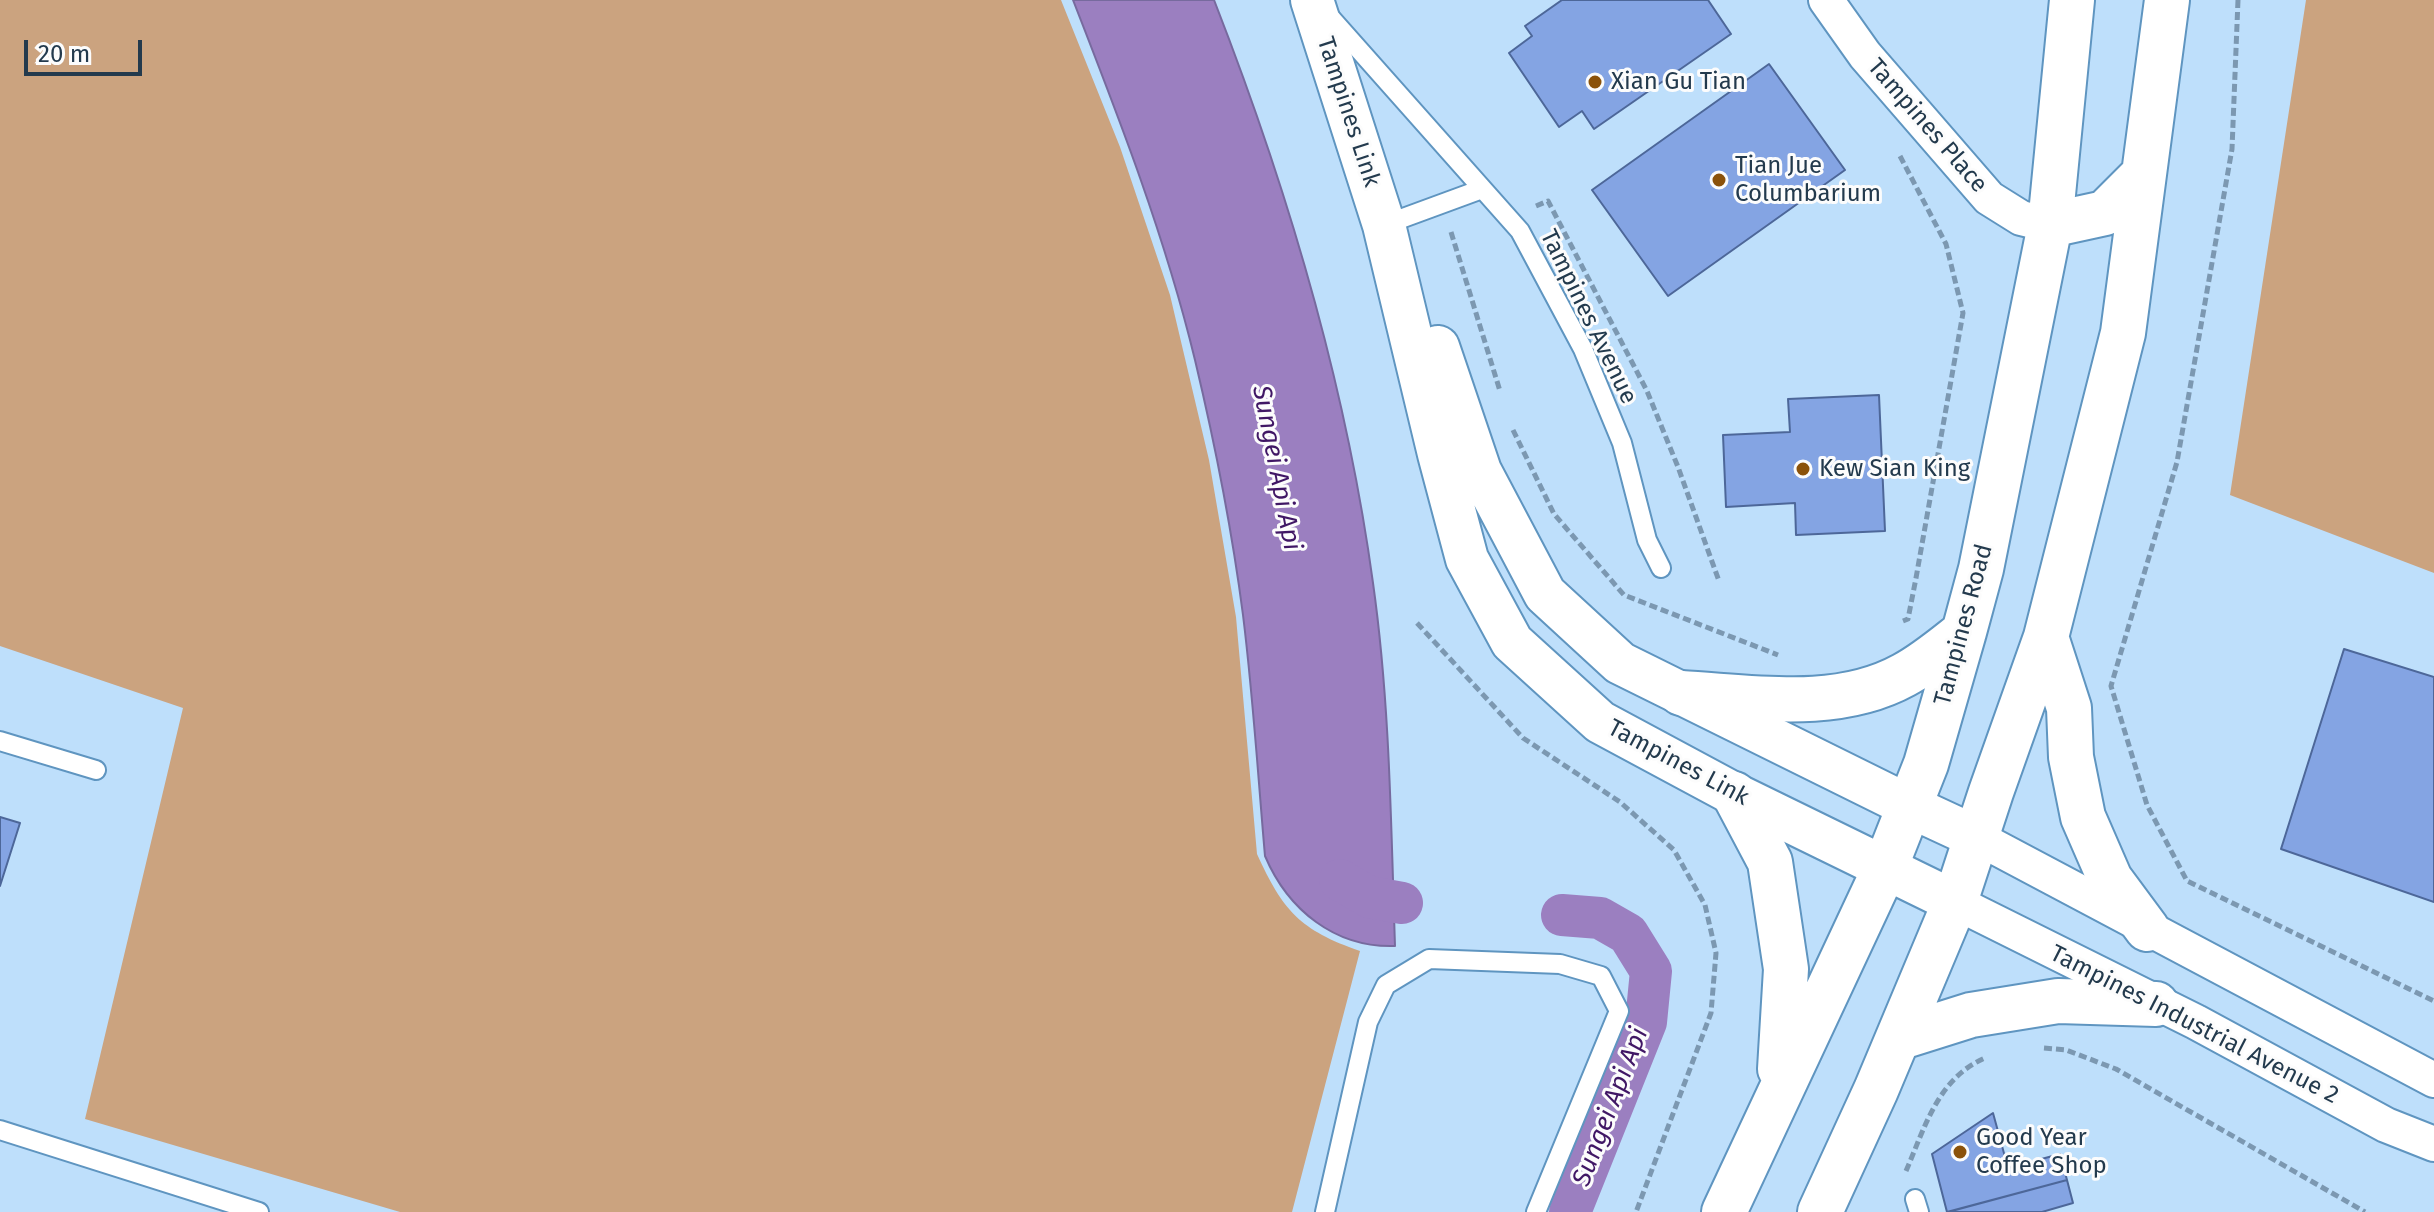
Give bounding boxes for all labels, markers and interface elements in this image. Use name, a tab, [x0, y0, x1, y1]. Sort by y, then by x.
scale bar	[28, 24, 146, 74]
street label: Tampines Link	[1310, 34, 1386, 190]
text: 20 m	[38, 40, 90, 68]
street label: Tampines Place	[1861, 53, 1993, 199]
place label: Xian Gu Tian	[1611, 68, 1746, 96]
marker: Xian Gu Tian	[1586, 73, 1604, 91]
place label: Tian Jue Columbarium	[1735, 152, 1881, 208]
marker: Tian Jue Columbarium	[1710, 171, 1728, 189]
street label: Tampines Avenue	[1533, 225, 1643, 409]
water label: Sungei Api Api	[1245, 383, 1307, 553]
place label: Kew Sian King	[1819, 455, 1970, 483]
marker: Kew Sian King	[1794, 460, 1812, 478]
street label: Tampines Road	[1929, 541, 1999, 709]
street label: Tampines Link	[1603, 714, 1753, 812]
street label: Tampines Industrial Avenue 2	[2045, 940, 2343, 1110]
water label: Sungei Api Api	[1566, 1023, 1656, 1191]
place label: Good Year Coffee Shop	[1976, 1124, 2107, 1180]
marker: Good Year Coffee Shop	[1951, 1143, 1969, 1161]

